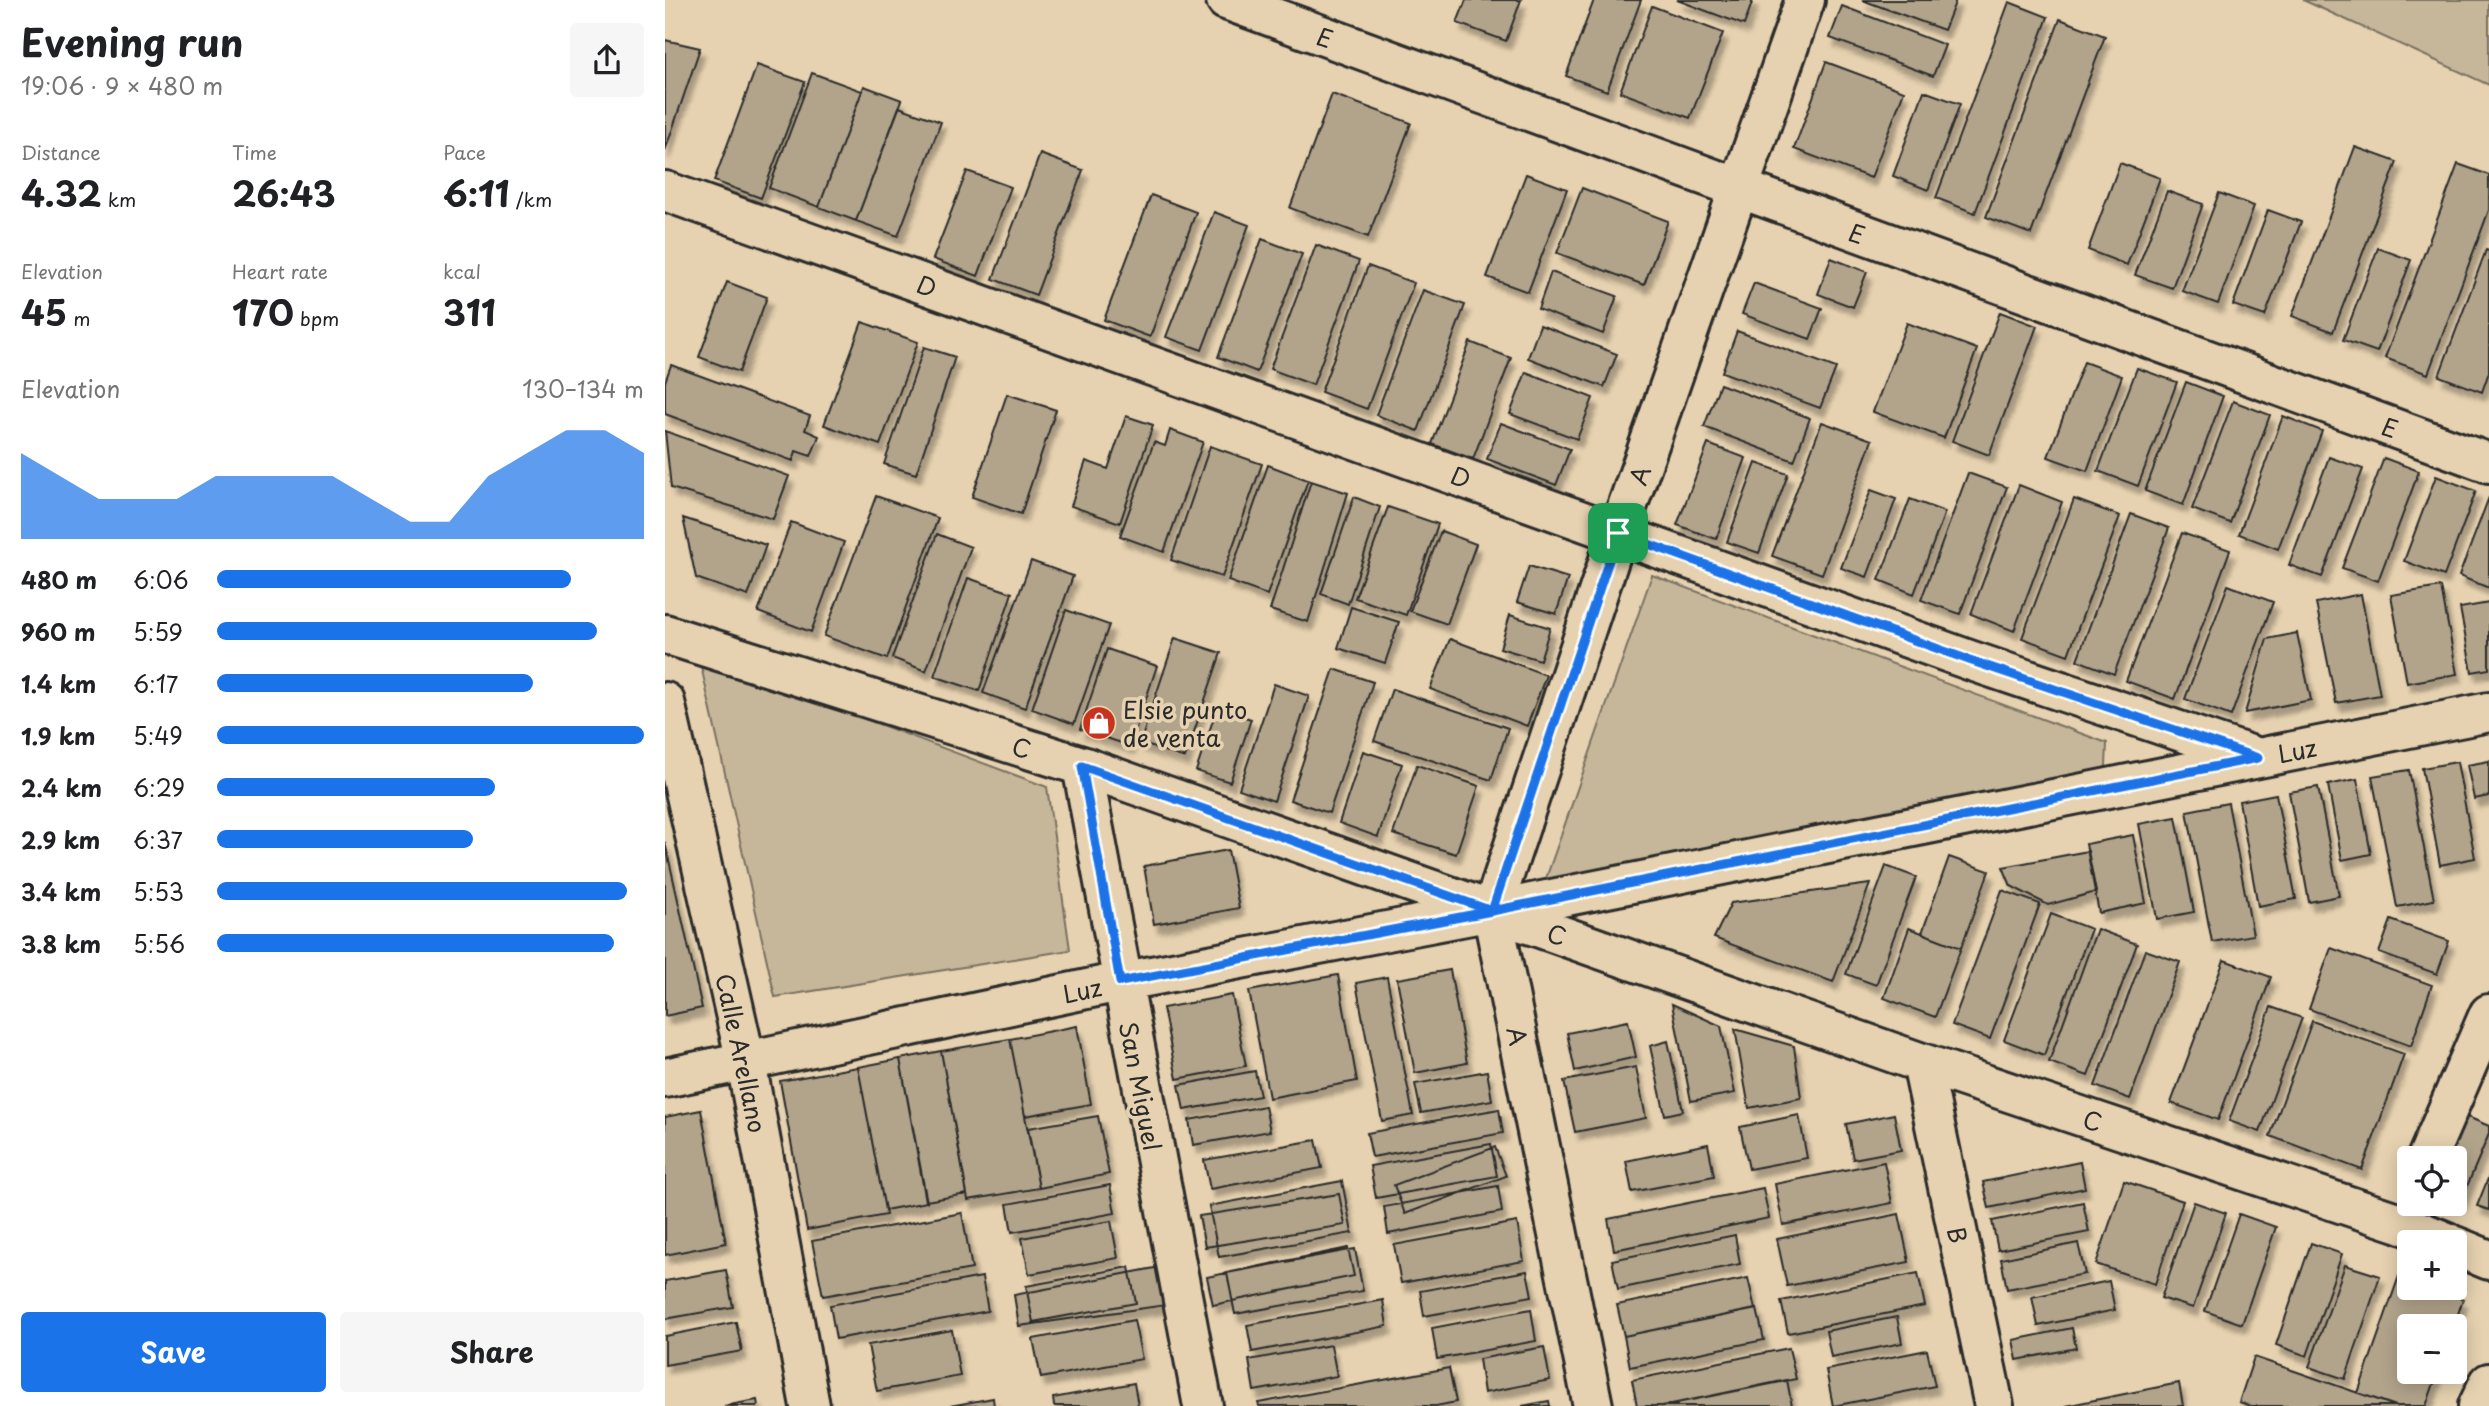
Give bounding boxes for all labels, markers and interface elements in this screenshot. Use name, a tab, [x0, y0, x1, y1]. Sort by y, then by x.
text: Evening run	[21, 13, 243, 70]
street label: E	[1312, 18, 1338, 56]
button: share	[570, 23, 644, 97]
text: 19:06 · 9 × 480 m	[21, 68, 223, 103]
text: Distance	[21, 138, 101, 166]
text: Time	[232, 138, 277, 166]
text: Pace	[443, 138, 486, 166]
text: 4.32	[21, 166, 102, 219]
text: 26:43	[232, 166, 336, 219]
text: 6:11	[443, 166, 510, 219]
text: km	[102, 185, 136, 213]
text: /km	[510, 185, 552, 213]
street label: E	[1844, 214, 1870, 252]
text: Elevation	[21, 257, 103, 285]
text: Heart rate	[232, 257, 328, 285]
text: kcal	[443, 257, 481, 285]
street label: D	[912, 265, 942, 305]
text: 45	[21, 285, 67, 338]
text: 170	[232, 285, 294, 338]
text: 311	[443, 285, 496, 338]
text: m	[67, 304, 90, 332]
text: bpm	[294, 304, 339, 332]
text: Elevation	[21, 371, 120, 406]
text: 130–134 m	[522, 371, 644, 406]
street label: E	[2377, 408, 2403, 446]
street label: D	[1446, 456, 1476, 496]
street label: A	[1619, 460, 1659, 490]
pin	[1588, 503, 1648, 563]
icon: arrive	[1599, 514, 1637, 552]
text: 480 m	[21, 562, 97, 597]
text: 6:06	[133, 562, 189, 597]
text: 960 m	[21, 614, 95, 649]
text: 5:59	[133, 614, 183, 649]
text: 1.4 km	[21, 666, 96, 701]
text: 6:17	[133, 666, 178, 701]
place label: Elsie punto de venta	[1123, 691, 1247, 755]
shop icon: Elsie punto de venta	[1080, 704, 1118, 742]
text: 1.9 km	[21, 718, 95, 753]
text: 5:49	[133, 718, 183, 753]
street label: C	[1008, 727, 1036, 767]
street label: Luz	[2274, 729, 2320, 771]
text: 2.4 km	[21, 770, 102, 805]
text: 6:29	[133, 770, 185, 805]
text: 2.9 km	[21, 822, 100, 857]
text: 6:37	[133, 822, 183, 857]
text: 3.4 km	[21, 874, 101, 909]
text: 5:53	[133, 874, 184, 909]
street label: C	[1542, 914, 1572, 954]
text: 3.8 km	[21, 926, 101, 961]
text: 5:56	[133, 926, 185, 961]
street label: Luz	[1059, 968, 1105, 1012]
street label: Calle Arellano	[708, 970, 776, 1136]
street label: San Miguel	[1111, 1018, 1171, 1154]
street label: A	[1498, 1023, 1538, 1049]
street label: C	[2079, 1100, 2107, 1140]
map controls	[2397, 1146, 2467, 1384]
button: locate	[2397, 1146, 2467, 1216]
street label: B	[1939, 1223, 1977, 1247]
button: +	[2397, 1230, 2467, 1300]
button: Save	[21, 1312, 326, 1392]
button: Share	[340, 1312, 644, 1392]
button: −	[2397, 1314, 2467, 1384]

